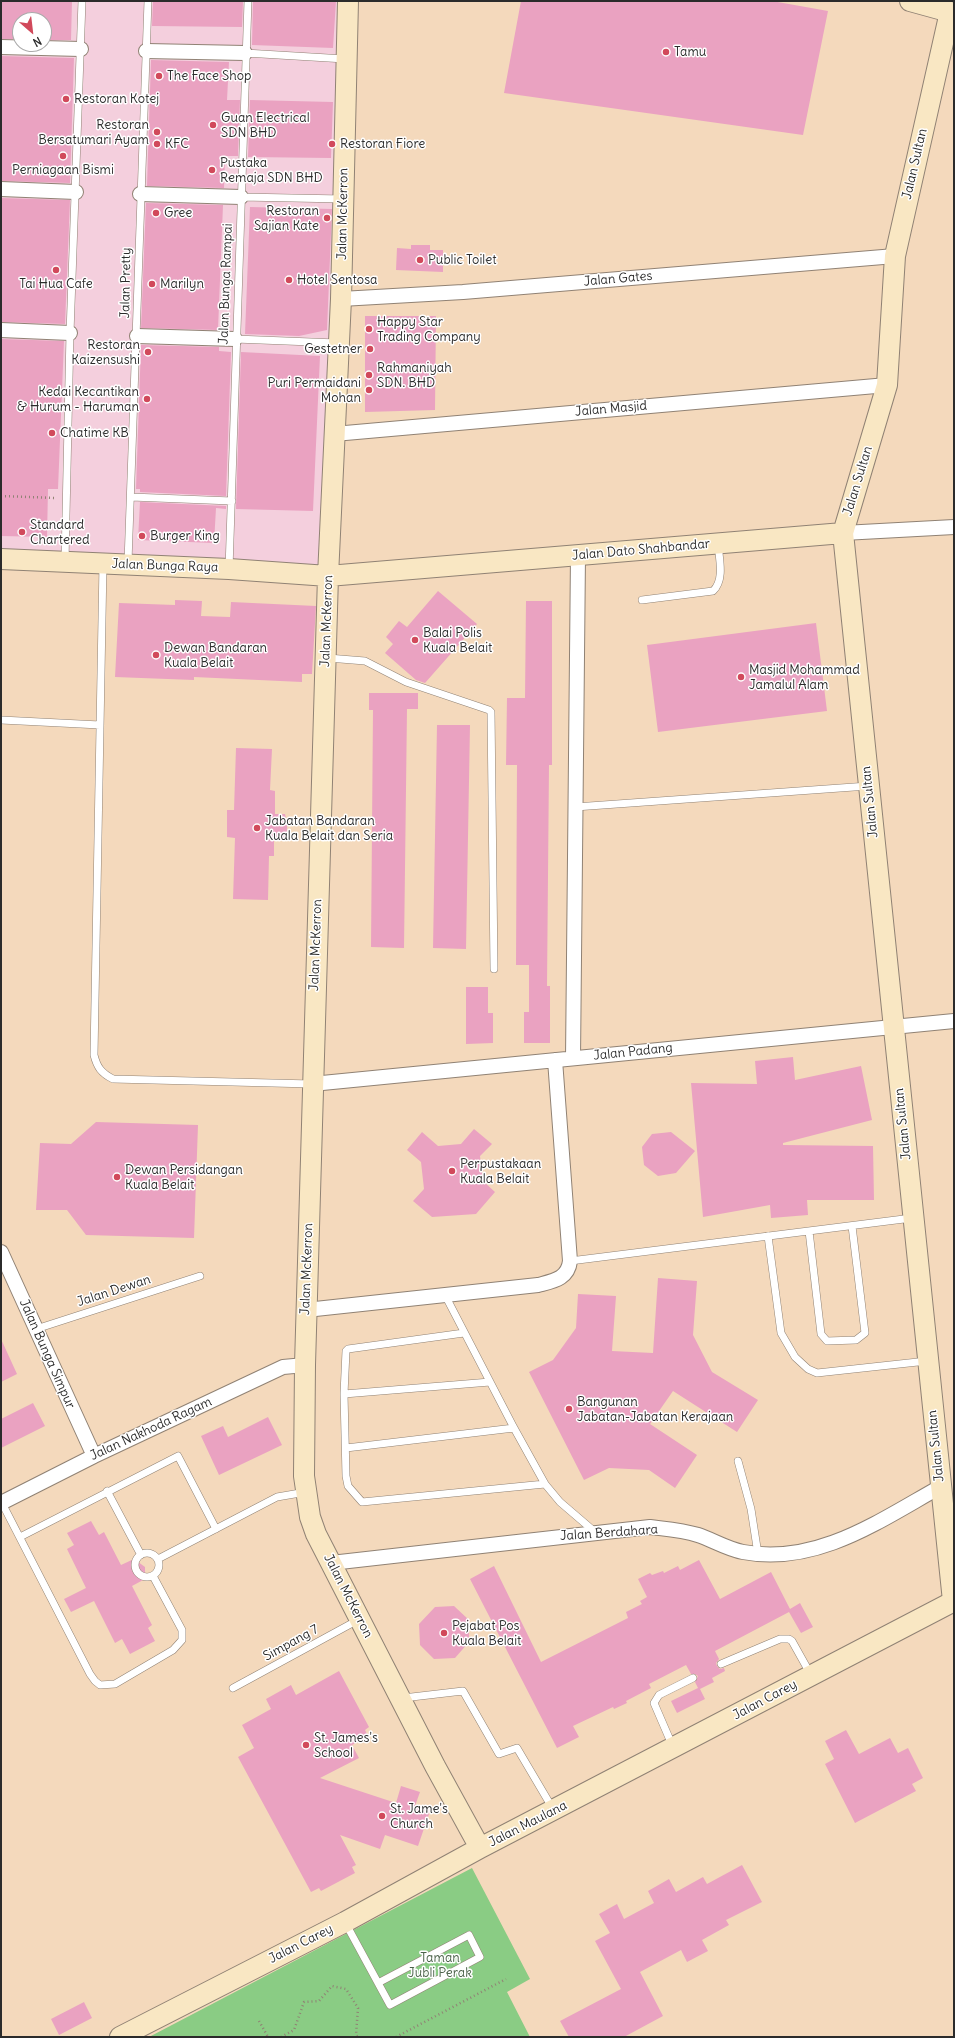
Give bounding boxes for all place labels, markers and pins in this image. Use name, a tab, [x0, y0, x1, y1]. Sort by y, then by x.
place label: Tamu	[674, 44, 706, 60]
marker: Tamu	[661, 47, 671, 57]
place label: The Face Shop	[167, 68, 251, 84]
marker: The Face Shop	[154, 71, 164, 81]
place label: Restoran Kotej	[74, 91, 159, 107]
marker: Restoran Kotej	[61, 94, 71, 104]
place label: Guan Electrical SDN BHD	[221, 110, 310, 141]
place label: Restoran Bersatumari Ayam	[38, 117, 149, 148]
marker: Guan Electrical SDN BHD	[208, 120, 218, 130]
marker: Restoran Bersatumari Ayam	[152, 127, 162, 137]
place label: KFC	[165, 136, 189, 152]
place label: Restoran Fiore	[340, 136, 425, 152]
marker: KFC	[152, 139, 162, 149]
marker: Restoran Fiore	[327, 139, 337, 149]
marker: Perniagaan Bismi	[58, 151, 68, 161]
place label: Pustaka Remaja SDN BHD	[220, 155, 323, 186]
place label: Perniagaan Bismi	[12, 162, 114, 178]
marker: Pustaka Remaja SDN BHD	[207, 165, 217, 175]
place label: Restoran Sajian Kate	[254, 203, 319, 234]
place label: Gree	[164, 205, 192, 221]
marker: Gree	[151, 208, 161, 218]
marker: Restoran Sajian Kate	[322, 213, 332, 223]
place label: Public Toilet	[428, 252, 497, 268]
marker: Public Toilet	[415, 255, 425, 265]
marker: Tai Hua Cafe	[51, 265, 61, 275]
place label: Hotel Sentosa	[297, 272, 377, 288]
marker: Hotel Sentosa	[284, 275, 294, 285]
place label: Tai Hua Cafe	[19, 276, 93, 292]
place label: Marilyn	[160, 276, 204, 292]
marker: Marilyn	[147, 279, 157, 289]
place label: Happy Star Trading Company	[377, 314, 481, 345]
marker: Happy Star Trading Company	[364, 324, 374, 334]
place label: Restoran Kaizensushi	[71, 337, 140, 368]
place label: Gestetner	[304, 341, 362, 357]
marker: Gestetner	[365, 344, 375, 354]
marker: Restoran Kaizensushi	[143, 347, 153, 357]
place label: Rahmaniyah SDN. BHD	[377, 360, 452, 391]
marker: Rahmaniyah SDN. BHD	[364, 370, 374, 380]
place label: Puri Permaidani Mohan	[267, 375, 361, 406]
place label: Kedai Kecantikan & Hurum - Haruman	[17, 384, 139, 415]
marker: Puri Permaidani Mohan	[364, 385, 374, 395]
marker: Kedai Kecantikan & Hurum - Haruman	[142, 394, 152, 404]
place label: Chatime KB	[60, 425, 129, 441]
marker: Chatime KB	[47, 428, 57, 438]
place label: Standard Chartered	[30, 517, 90, 548]
marker: Standard Chartered	[17, 527, 27, 537]
place label: Burger King	[150, 528, 220, 544]
marker: Burger King	[137, 531, 147, 541]
place label: Balai Polis Kuala Belait	[423, 625, 492, 656]
marker: Balai Polis Kuala Belait	[410, 635, 420, 645]
place label: Dewan Bandaran Kuala Belait	[164, 640, 267, 671]
marker: Dewan Bandaran Kuala Belait	[151, 650, 161, 660]
place label: Masjid Mohammad Jamalul Alam	[749, 662, 860, 693]
marker: Masjid Mohammad Jamalul Alam	[736, 672, 746, 682]
place label: Jabatan Bandaran Kuala Belait dan Seria	[265, 813, 393, 844]
marker: Jabatan Bandaran Kuala Belait dan Seria	[252, 823, 262, 833]
place label: Perpustakaan Kuala Belait	[460, 1156, 541, 1187]
place label: Dewan Persidangan Kuala Belait	[125, 1162, 243, 1193]
marker: Perpustakaan Kuala Belait	[447, 1166, 457, 1176]
marker: Dewan Persidangan Kuala Belait	[112, 1172, 122, 1182]
place label: Bangunan Jabatan-Jabatan Kerajaan	[577, 1394, 733, 1425]
marker: Bangunan Jabatan-Jabatan Kerajaan	[564, 1404, 574, 1414]
place label: Pejabat Pos Kuala Belait	[452, 1618, 521, 1649]
marker: Pejabat Pos Kuala Belait	[439, 1628, 449, 1638]
place label: St. James's School	[314, 1730, 378, 1761]
marker: St. James's School	[301, 1740, 311, 1750]
place label: St. Jame's Church	[390, 1801, 448, 1832]
marker: St. Jame's Church	[377, 1811, 387, 1821]

